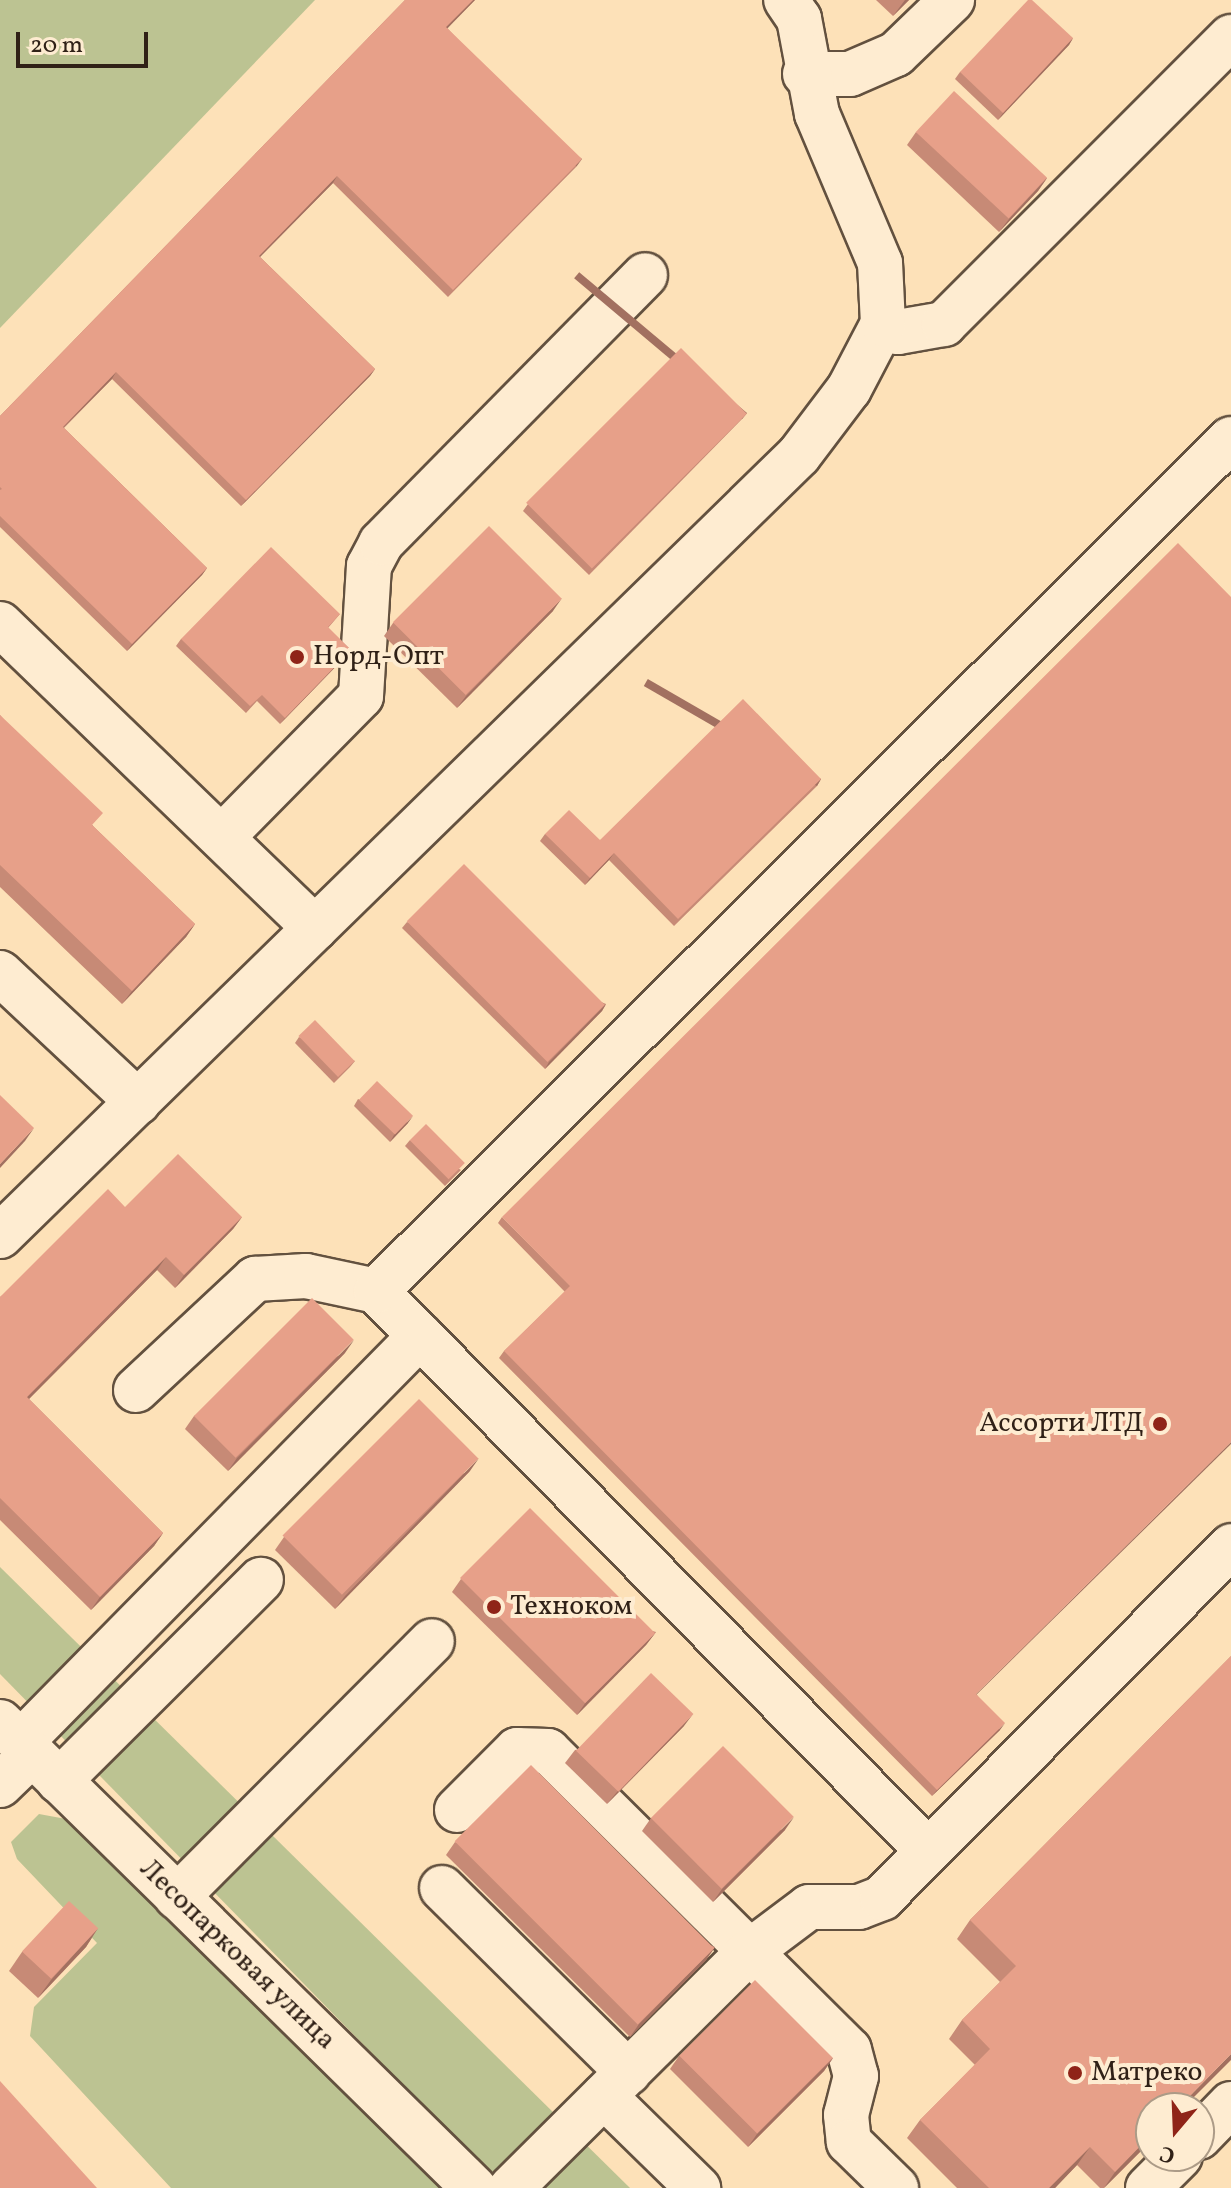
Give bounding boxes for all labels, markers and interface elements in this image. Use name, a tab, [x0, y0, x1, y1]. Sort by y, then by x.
scale bar	[20, 16, 152, 66]
text: 20 m	[30, 29, 83, 63]
place label: Норд-Опт	[313, 640, 444, 674]
marker: Норд-Опт	[288, 648, 306, 666]
place label: Ассорти ЛТД	[979, 1407, 1144, 1441]
marker: Ассорти ЛТД	[1151, 1415, 1169, 1433]
place label: Техноком	[510, 1590, 632, 1624]
marker: Техноком	[485, 1598, 503, 1616]
street label: Лесопарковая улица	[132, 1852, 342, 2058]
place label: Матреко	[1091, 2056, 1202, 2090]
marker: Матреко	[1066, 2064, 1084, 2082]
north arrow	[1135, 2092, 1215, 2172]
text: С	[1156, 2136, 1179, 2170]

